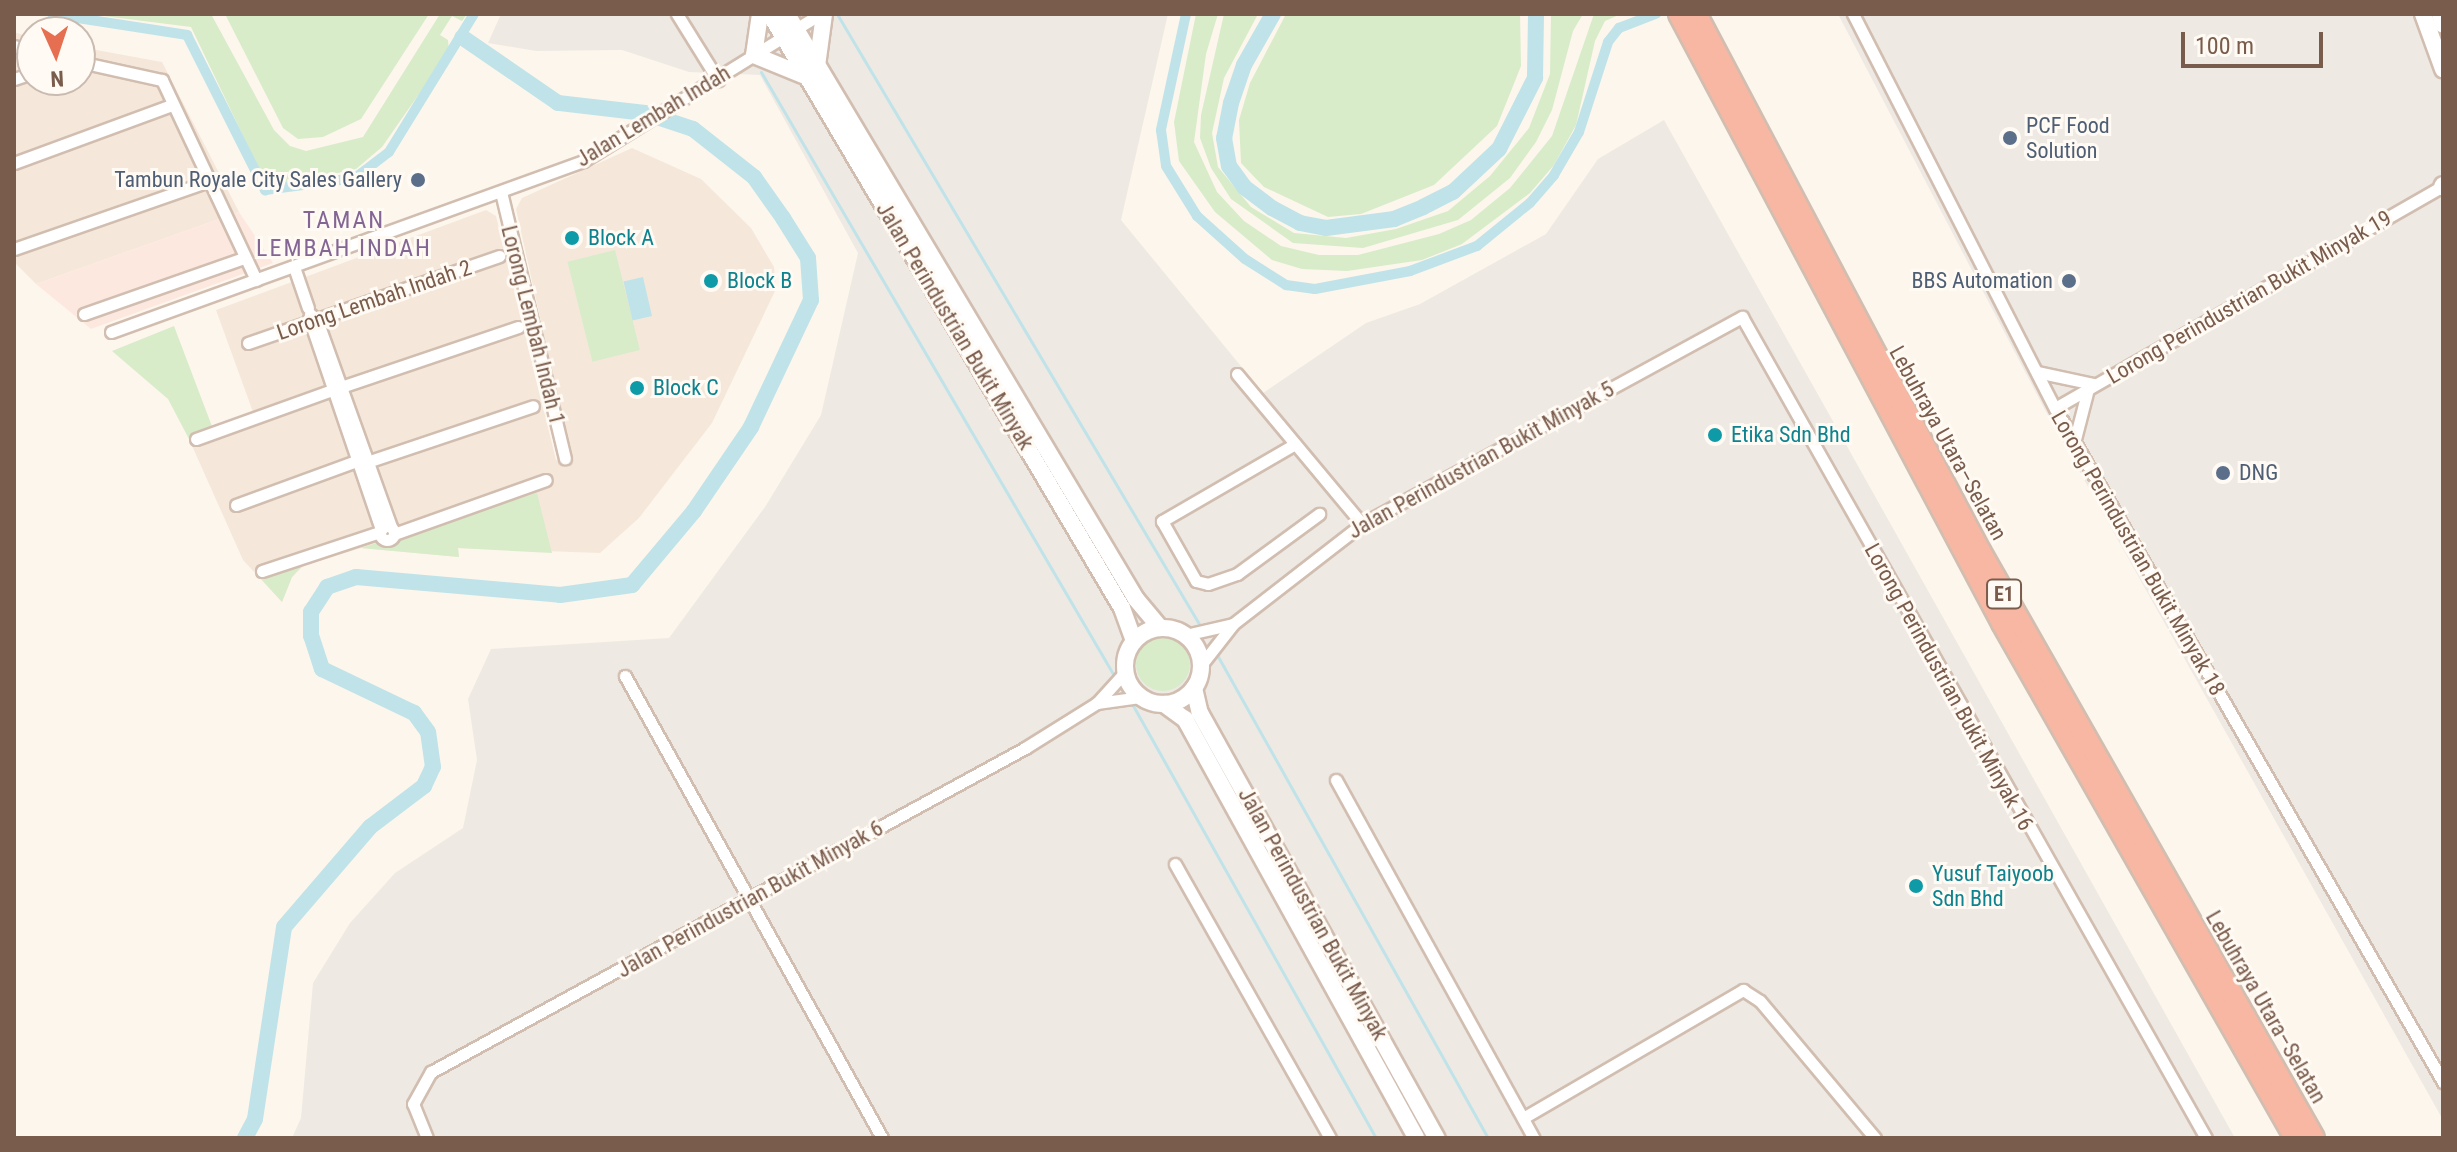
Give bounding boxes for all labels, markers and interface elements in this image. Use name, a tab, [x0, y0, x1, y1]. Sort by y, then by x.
north arrow	[16, 16, 96, 96]
scale bar	[2185, 16, 2327, 66]
text: 100 m	[2195, 32, 2254, 60]
street label: Jalan Lembah Indah	[571, 60, 735, 172]
text: N	[50, 66, 65, 91]
place label: PCF Food Solution	[2026, 112, 2110, 164]
marker: PCF Food Solution	[2001, 129, 2019, 147]
place label: Tambun Royale City Sales Gallery	[114, 167, 402, 193]
marker: Tambun Royale City Sales Gallery	[409, 171, 427, 189]
street label: Jalan Perindustrian Bukit Minyak	[870, 197, 1040, 455]
street label: Lorong Perindustrian Bukit Minyak 19	[2102, 205, 2396, 389]
district label: TAMAN LEMBAH INDAH	[256, 207, 432, 263]
street label: Lorong Lembah Indah 1	[495, 223, 571, 427]
place label: Block A	[588, 225, 654, 251]
marker: Block A	[563, 229, 581, 247]
street label: Lorong Lembah Indah 2	[273, 254, 475, 346]
place label: Block B	[727, 268, 792, 294]
place label: BBS Automation	[1912, 268, 2053, 294]
marker: Block B	[702, 272, 720, 290]
marker: BBS Automation	[2060, 272, 2078, 290]
street label: Lebuhraya Utara–Selatan	[1884, 341, 2012, 545]
place label: Block C	[653, 375, 719, 401]
street label: Jalan Perindustrian Bukit Minyak 5	[1343, 376, 1619, 544]
marker: Block C	[628, 379, 646, 397]
street label: Lorong Perindustrian Bukit Minyak 18	[2046, 406, 2230, 700]
place label: Etika Sdn Bhd	[1731, 422, 1851, 448]
marker: Etika Sdn Bhd	[1706, 426, 1724, 444]
place label: DNG	[2239, 460, 2278, 486]
marker: DNG	[2214, 464, 2232, 482]
street label: Lorong Perindustrian Bukit Minyak 16	[1859, 539, 2039, 835]
road number: E1	[1986, 578, 2022, 610]
street label: Jalan Perindustrian Bukit Minyak	[1233, 783, 1393, 1045]
street label: Jalan Perindustrian Bukit Minyak 6	[612, 815, 888, 983]
place label: Yusuf Taiyoob Sdn Bhd	[1932, 860, 2054, 912]
marker: Yusuf Taiyoob Sdn Bhd	[1907, 877, 1925, 895]
street label: Lebuhraya Utara–Selatan	[2200, 906, 2332, 1108]

